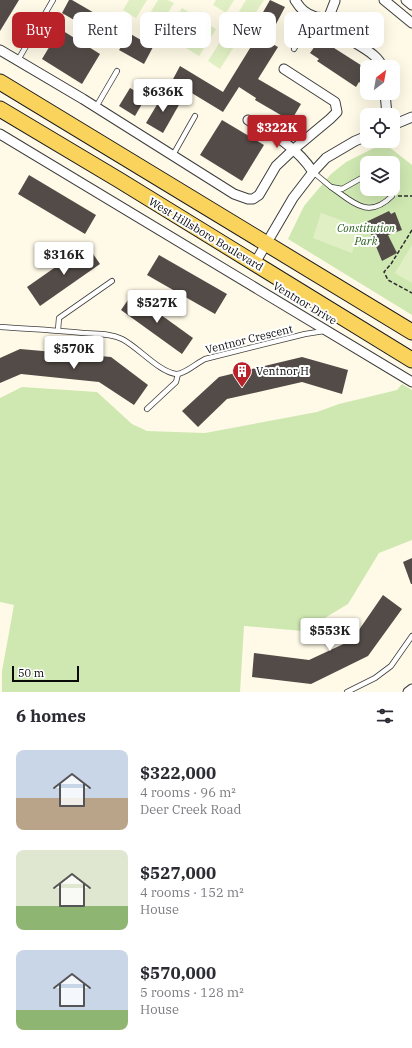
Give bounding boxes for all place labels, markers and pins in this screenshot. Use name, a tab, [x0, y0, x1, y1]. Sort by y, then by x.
pin: $636K	[135, 79, 191, 113]
pin: $322K	[249, 115, 305, 149]
pin: $316K	[36, 242, 92, 276]
pin: $527K	[129, 290, 185, 324]
pin: $570K	[46, 336, 102, 370]
building icon: Ventnor H	[231, 360, 253, 388]
place label: Ventnor H	[256, 364, 309, 378]
pin: $553K	[302, 618, 358, 652]

